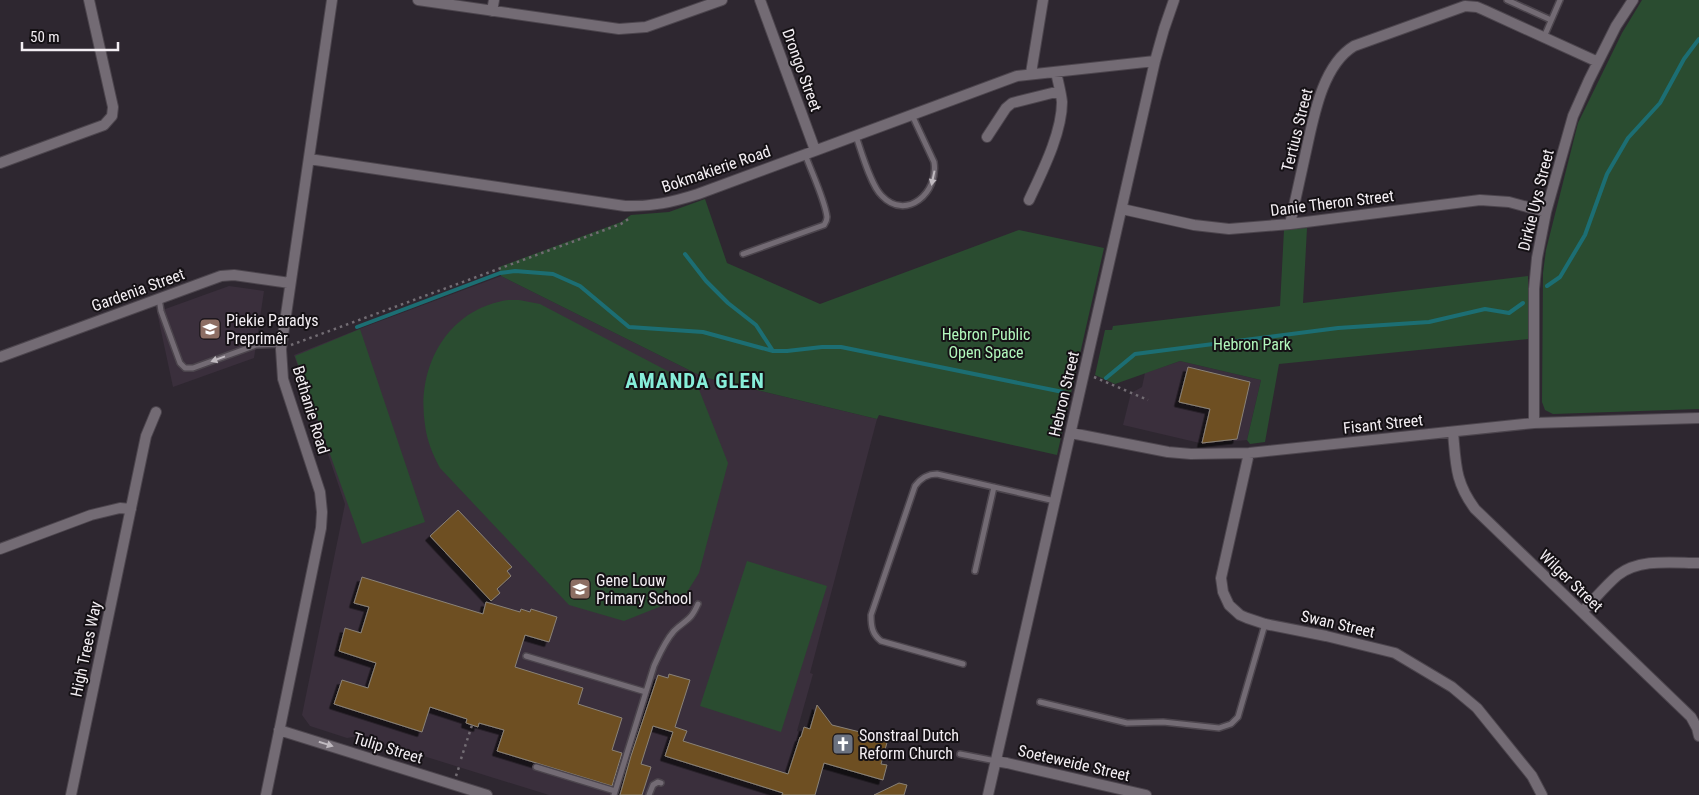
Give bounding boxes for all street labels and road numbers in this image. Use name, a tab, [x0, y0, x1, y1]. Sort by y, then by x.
street label: Drongo Street	[778, 26, 826, 114]
street label: Tertius Street	[1278, 86, 1317, 173]
street label: Bokmakierie Road	[659, 141, 773, 197]
street label: Dirkie Uys Street	[1514, 147, 1558, 253]
street label: Danie Theron Street	[1269, 186, 1395, 220]
street label: Gardenia Street	[89, 264, 187, 316]
street label: Hebron Street	[1045, 349, 1083, 439]
street label: Bethanie Road	[289, 364, 333, 456]
street label: Fisant Street	[1342, 410, 1424, 438]
street label: Wilger Street	[1535, 546, 1607, 616]
street label: High Trees Way	[67, 599, 105, 698]
street label: Swan Street	[1299, 606, 1377, 642]
street label: Tulip Street	[351, 728, 425, 768]
street label: Soeteweide Street	[1016, 741, 1132, 785]

